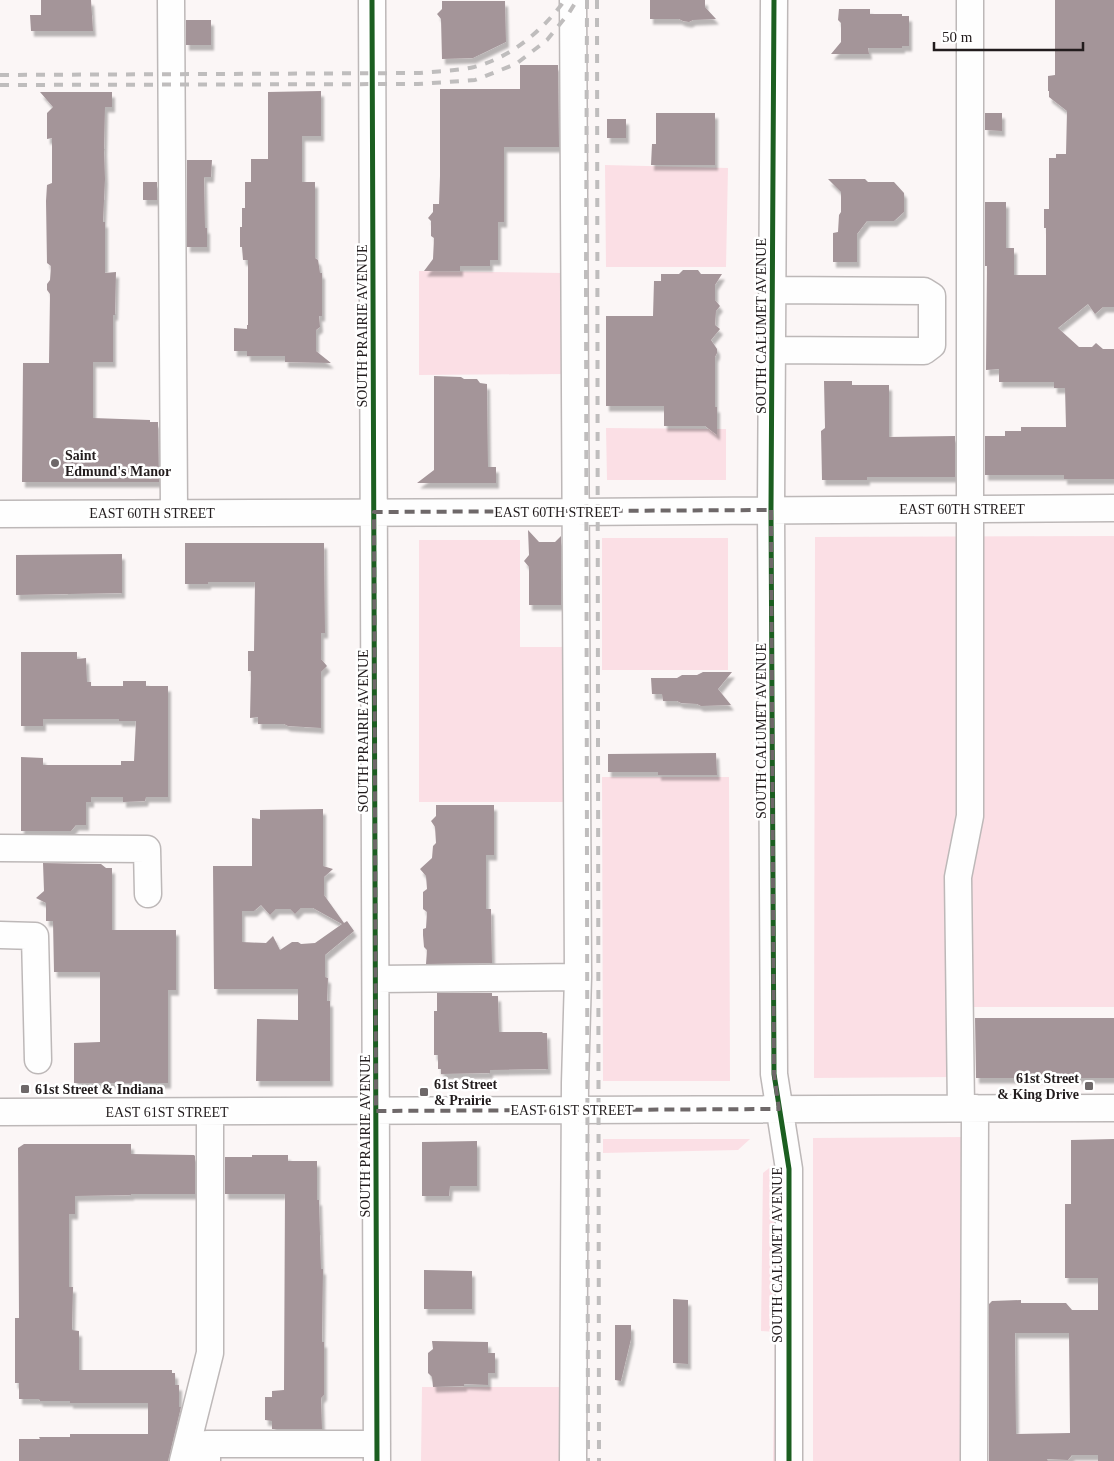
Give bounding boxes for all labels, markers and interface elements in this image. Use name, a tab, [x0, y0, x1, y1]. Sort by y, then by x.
scale bar	[934, 20, 1083, 52]
text: 50 m	[942, 29, 973, 45]
street label: SOUTH CALUMET AVENUE	[754, 238, 769, 414]
street label: SOUTH PRAIRIE AVENUE	[355, 244, 370, 408]
place label: Saint Edmund's Manor	[65, 448, 171, 479]
marker: Saint Edmund's Manor	[49, 457, 61, 469]
street label: EAST 60TH STREET	[899, 502, 1025, 517]
street label: EAST 60TH STREET	[494, 505, 620, 520]
street label: EAST 60TH STREET	[89, 506, 215, 521]
street label: SOUTH CALUMET AVENUE	[754, 643, 769, 819]
street label: SOUTH PRAIRIE AVENUE	[356, 649, 371, 813]
street label: SOUTH PRAIRIE AVENUE	[358, 1054, 373, 1218]
place label: 61st Street & King Drive	[997, 1071, 1079, 1102]
place label: 61st Street & Prairie	[434, 1077, 497, 1108]
marker: 61st Street & King Drive	[1083, 1080, 1095, 1092]
place label: 61st Street & Indiana	[35, 1082, 163, 1097]
marker: 61st Street & Indiana	[19, 1083, 31, 1095]
marker: 61st Street & Prairie	[418, 1086, 430, 1098]
street label: EAST 61ST STREET	[510, 1103, 634, 1118]
street label: EAST 61ST STREET	[105, 1105, 229, 1120]
street label: SOUTH CALUMET AVENUE	[770, 1167, 785, 1343]

